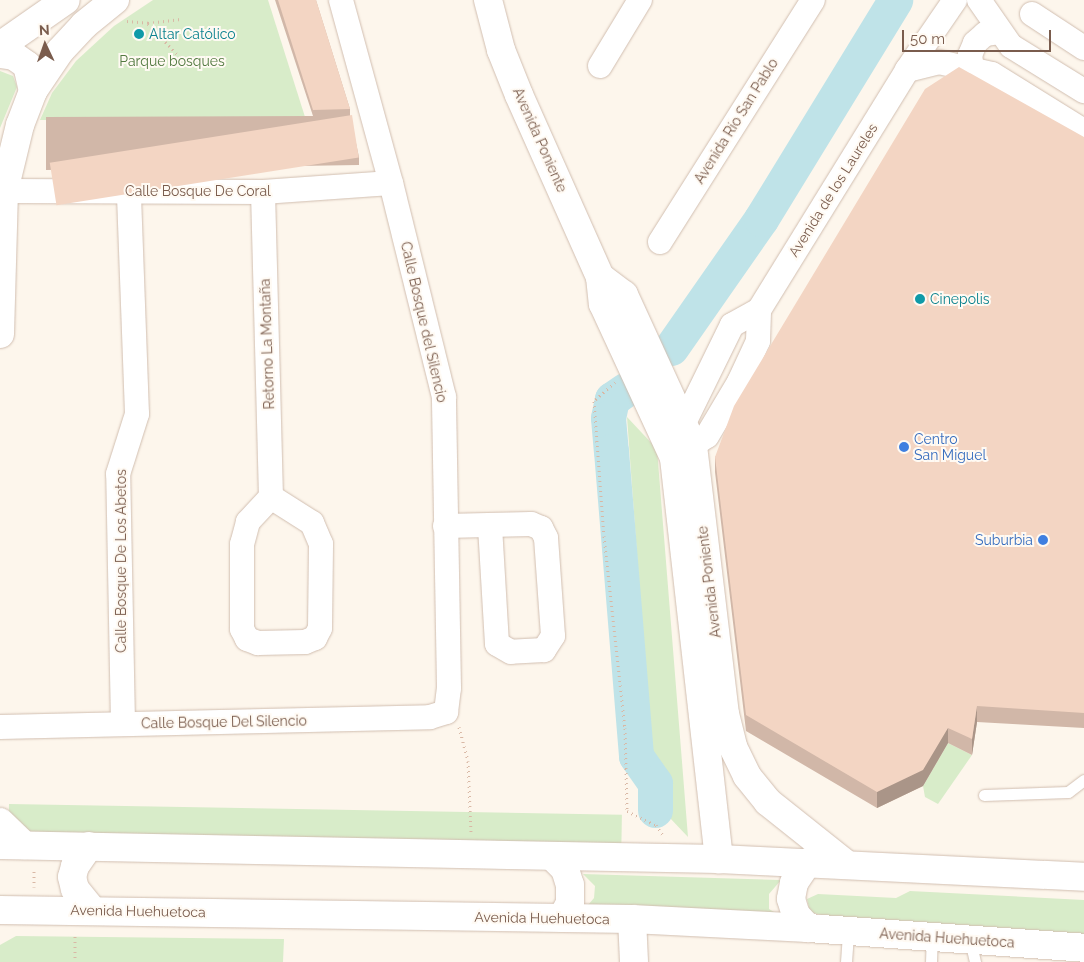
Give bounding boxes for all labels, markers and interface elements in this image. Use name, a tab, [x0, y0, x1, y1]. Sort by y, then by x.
north arrow	[20, 20, 70, 70]
scale bar	[904, 20, 1053, 52]
text: N	[38, 22, 50, 38]
place label: Altar Católico	[149, 26, 236, 42]
marker: Altar Católico	[133, 28, 145, 40]
text: 50 m	[910, 30, 945, 48]
park label: Parque bosques	[119, 53, 225, 69]
street label: Avenida Río San Pablo	[691, 55, 781, 187]
street label: Avenida Poniente	[509, 85, 571, 195]
street label: Avenida de los Laureles	[785, 120, 881, 260]
street label: Calle Bosque De Coral	[125, 183, 271, 199]
street label: Calle Bosque del Silencio	[397, 240, 451, 404]
street label: Retorno La Montaña	[256, 278, 278, 410]
place label: Cinepolis	[930, 291, 990, 307]
marker: Cinepolis	[914, 293, 926, 305]
place label: Centro San Miguel	[914, 431, 986, 464]
marker: Centro San Miguel	[898, 441, 910, 453]
street label: Calle Bosque De Los Abetos	[113, 469, 129, 653]
street label: Avenida Poniente	[694, 525, 724, 639]
place label: Suburbia	[975, 532, 1033, 548]
marker: Suburbia	[1037, 534, 1049, 546]
street label: Calle Bosque Del Silencio	[141, 712, 307, 732]
street label: Avenida Huehuetoca	[70, 901, 206, 921]
street label: Avenida Huehuetoca	[474, 908, 610, 928]
street label: Avenida Huehuetoca	[879, 925, 1015, 951]

